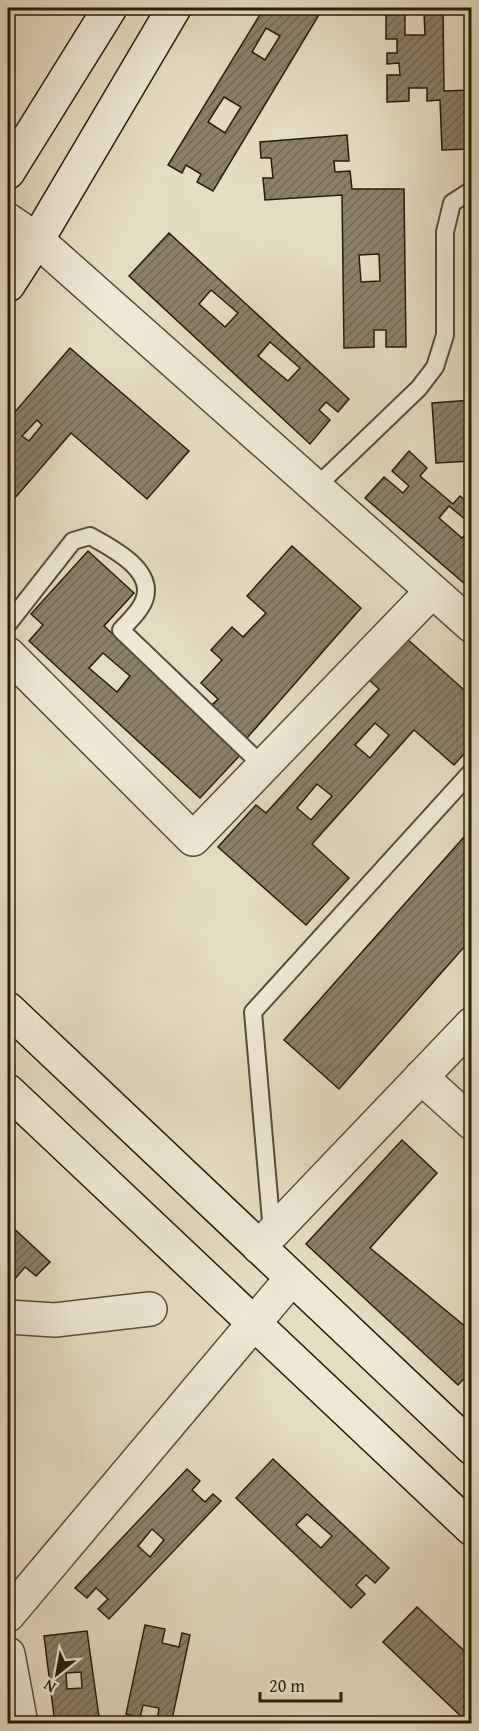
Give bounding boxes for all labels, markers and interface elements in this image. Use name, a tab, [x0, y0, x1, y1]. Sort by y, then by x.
north arrow	[27, 1644, 87, 1704]
scale bar	[260, 1665, 341, 1703]
text: 20 m	[269, 1672, 305, 1699]
text: N	[38, 1674, 60, 1700]

